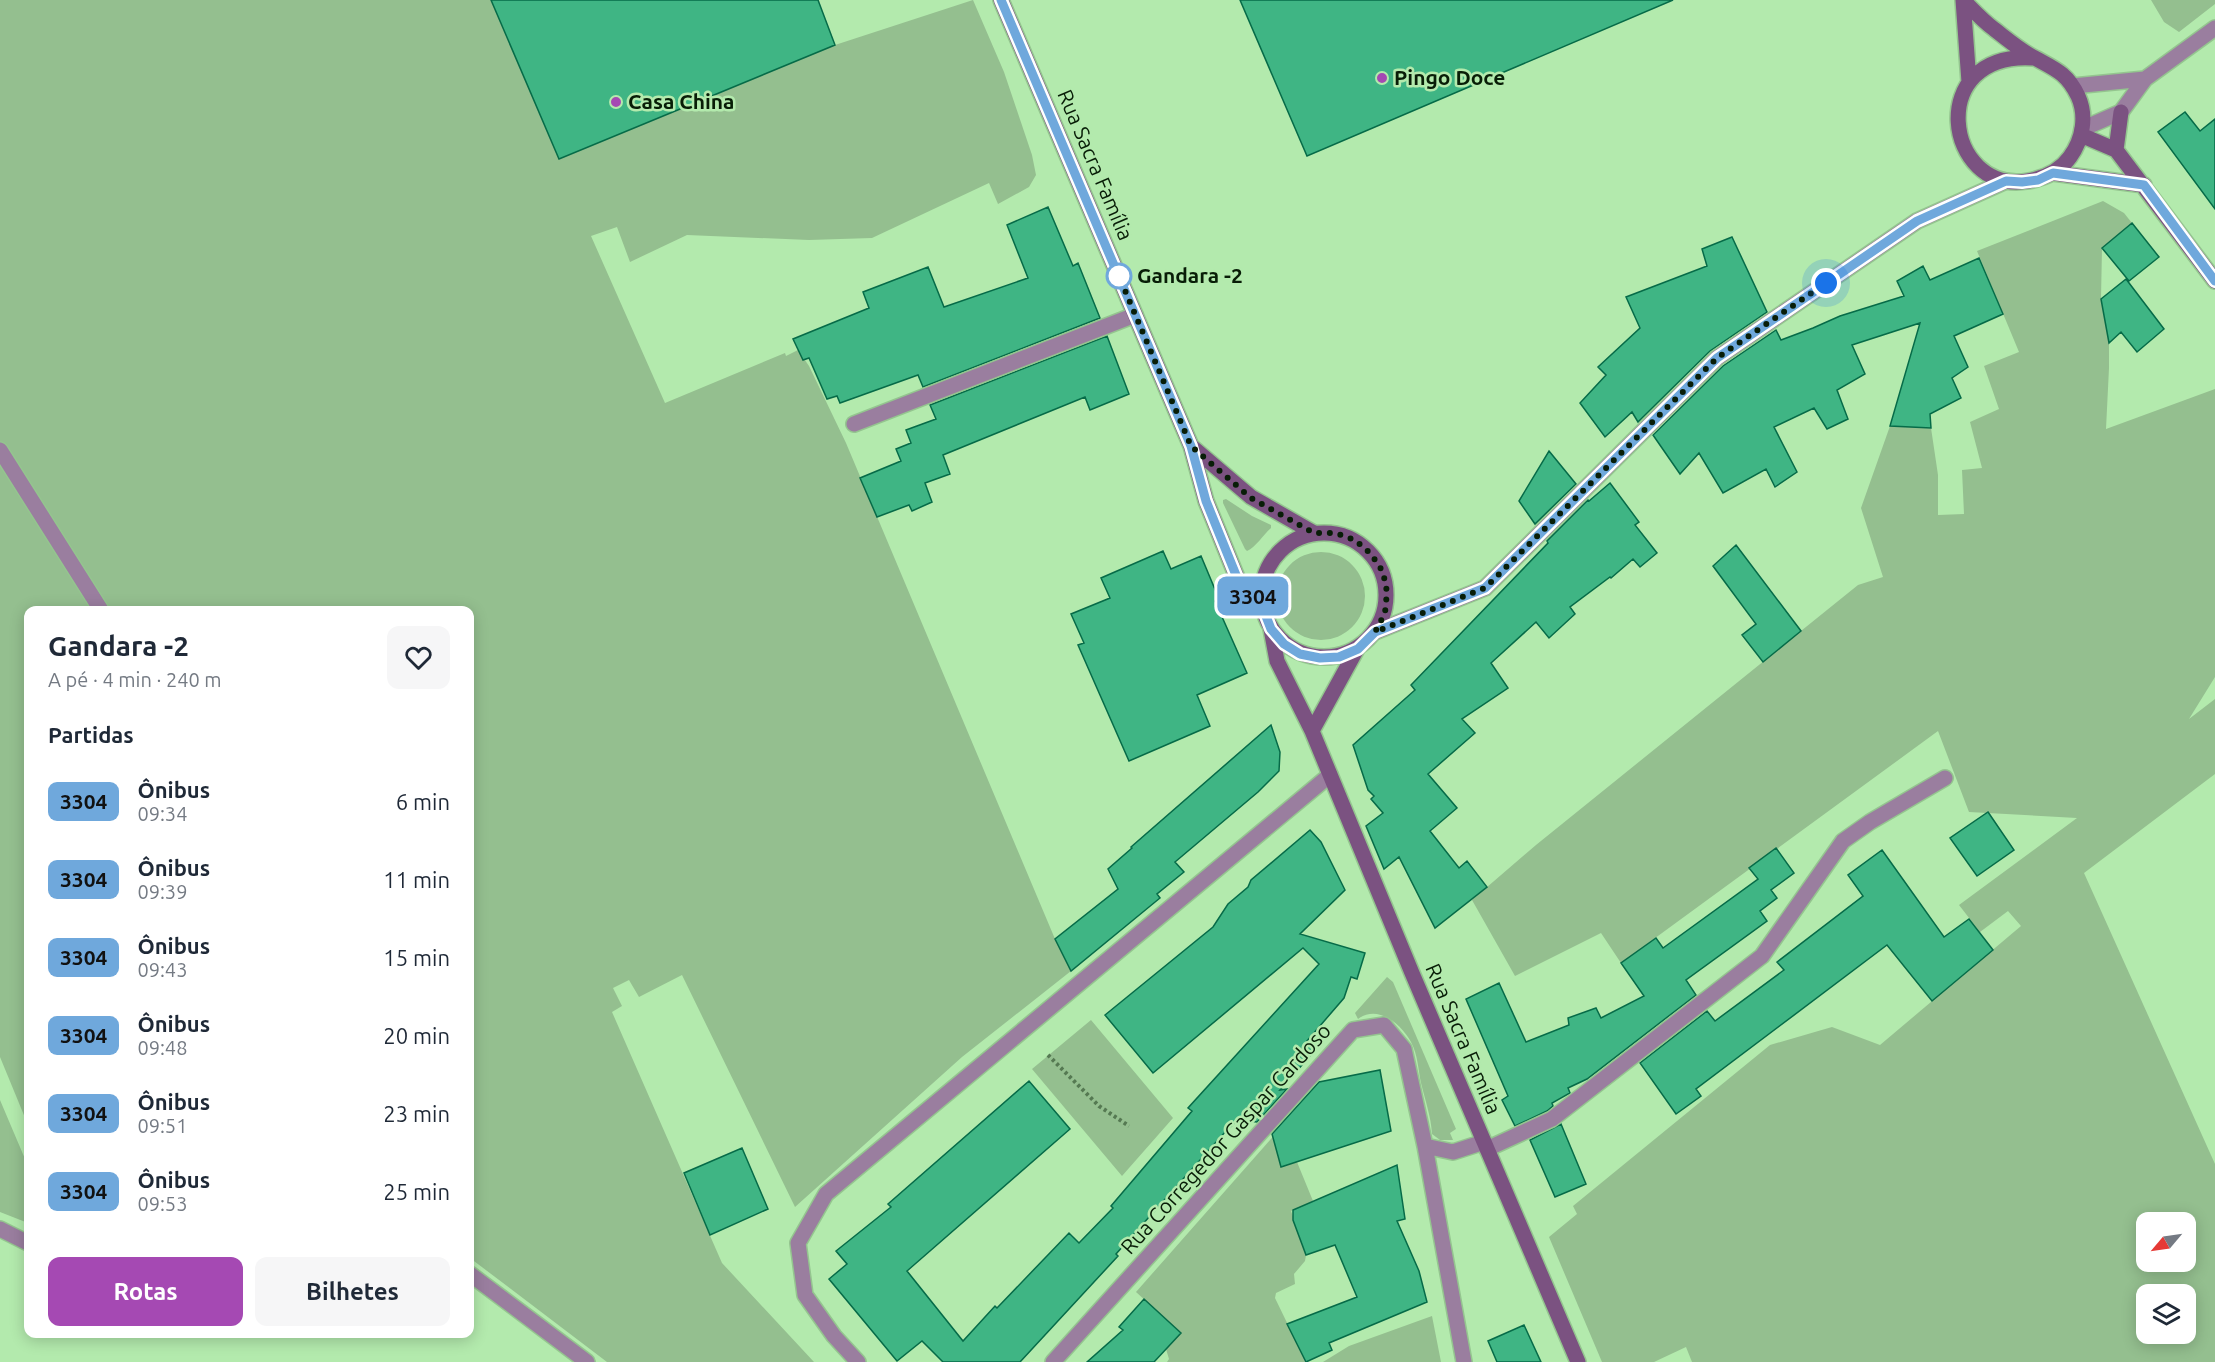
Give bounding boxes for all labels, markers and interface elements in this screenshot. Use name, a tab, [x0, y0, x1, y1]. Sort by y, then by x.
place label: Pingo Doce	[1394, 65, 1505, 89]
marker: Pingo Doce	[1375, 71, 1389, 85]
street label: Rua Sacra Família	[1053, 86, 1139, 244]
place label: Casa China	[628, 89, 735, 113]
marker: Casa China	[609, 95, 623, 109]
marker: Gandara -2	[1106, 263, 1132, 289]
place label: Gandara -2	[1137, 263, 1243, 287]
your location	[1811, 268, 1841, 298]
line badge: 3304	[1211, 576, 1295, 616]
text: 3304	[1229, 584, 1277, 608]
button: heart	[387, 626, 450, 689]
text: Gandara -2	[48, 630, 189, 661]
text: A pé · 4 min · 240 m	[48, 668, 222, 691]
text: Partidas	[48, 722, 134, 747]
text: Ônibus	[137, 777, 210, 802]
text: 3304	[60, 789, 107, 813]
text: 6 min	[396, 789, 450, 814]
text: 09:34	[137, 802, 187, 825]
text: Ônibus	[137, 855, 210, 880]
text: 3304	[60, 867, 107, 891]
text: 11 min	[383, 867, 450, 892]
text: 09:39	[137, 880, 187, 903]
text: Ônibus	[137, 933, 210, 958]
text: 3304	[60, 945, 107, 969]
text: 15 min	[383, 945, 450, 970]
text: 09:43	[137, 958, 187, 981]
street label: Rua Sacra Família	[1421, 960, 1507, 1118]
text: Ônibus	[137, 1011, 210, 1036]
street label: Rua Corregedor Gaspar Cardoso	[1115, 1018, 1335, 1258]
text: 3304	[60, 1023, 107, 1047]
text: 20 min	[383, 1023, 450, 1048]
text: 09:48	[137, 1036, 187, 1059]
text: Ônibus	[137, 1089, 210, 1114]
text: 3304	[60, 1101, 107, 1125]
text: 23 min	[383, 1101, 450, 1126]
text: 09:51	[137, 1114, 187, 1137]
text: Ônibus	[137, 1167, 210, 1192]
text: 3304	[60, 1179, 107, 1203]
text: 25 min	[383, 1179, 450, 1204]
text: 09:53	[137, 1192, 187, 1215]
north arrow	[2136, 1212, 2196, 1272]
map controls	[2136, 1212, 2196, 1344]
button: Rotas	[48, 1257, 243, 1326]
button: Bilhetes	[255, 1257, 450, 1326]
button: layers	[2136, 1284, 2196, 1344]

